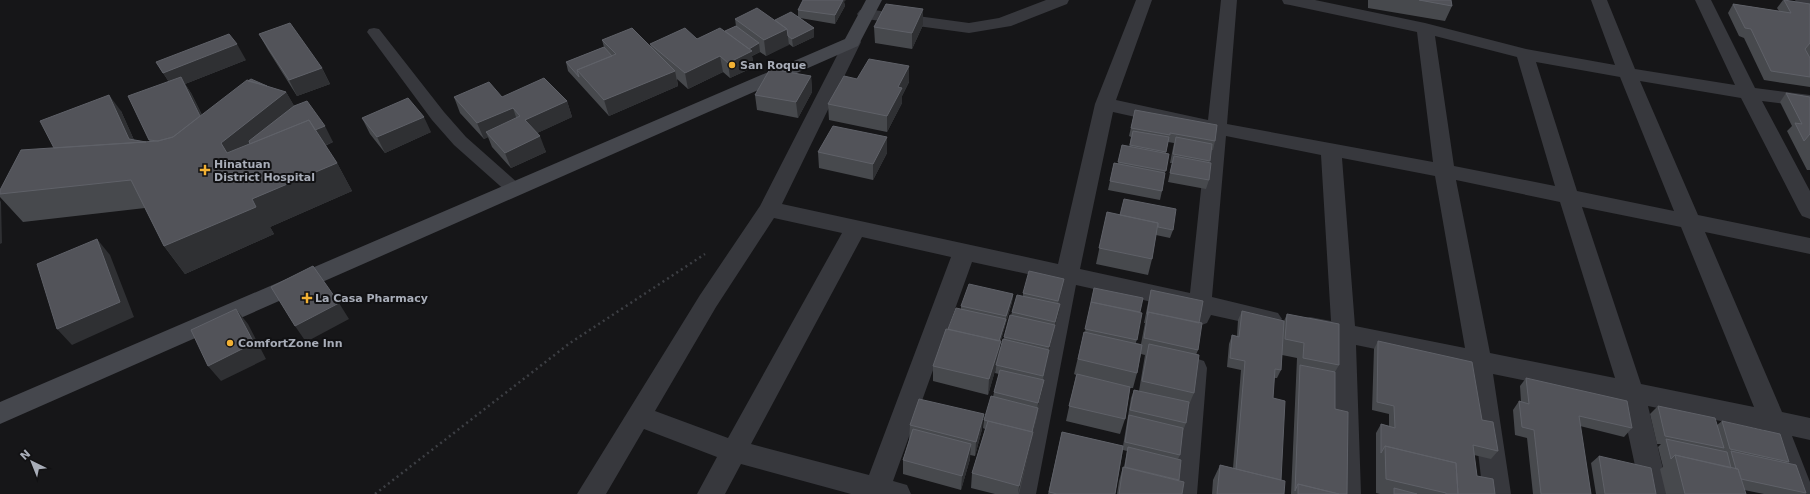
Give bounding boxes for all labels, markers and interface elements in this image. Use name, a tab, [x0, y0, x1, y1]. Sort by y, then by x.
place label: San Roque	[740, 59, 806, 72]
marker: San Roque	[727, 60, 737, 70]
place label: Hinatuan District Hospital	[214, 158, 315, 184]
marker: Hinatuan District Hospital	[199, 164, 211, 176]
place label: La Casa Pharmacy	[315, 292, 428, 305]
marker: La Casa Pharmacy	[302, 293, 312, 303]
place label: ComfortZone Inn	[238, 337, 343, 350]
marker: ComfortZone Inn	[225, 338, 235, 348]
north arrow	[12, 442, 52, 482]
text: N	[18, 447, 33, 463]

